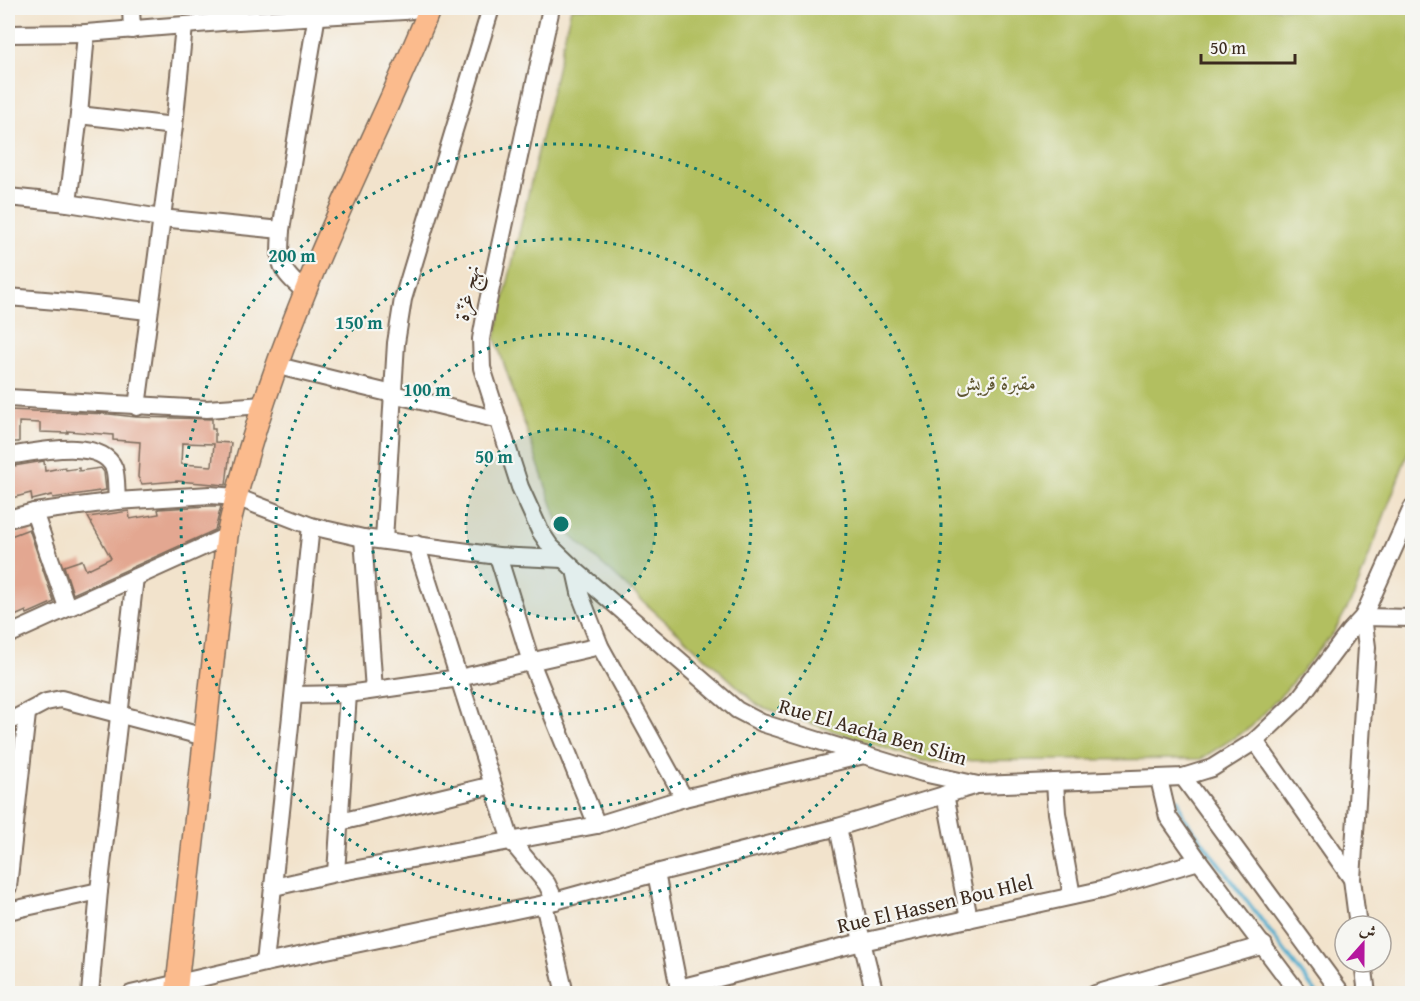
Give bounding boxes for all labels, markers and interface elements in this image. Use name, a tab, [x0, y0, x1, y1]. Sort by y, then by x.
scale bar	[1201, 27, 1296, 65]
text: 50 m	[1210, 34, 1246, 61]
text: 200 m	[268, 242, 316, 269]
street label: نهج غزّة	[445, 262, 492, 325]
text: 150 m	[335, 309, 383, 336]
park label: مقبرة قريش	[956, 367, 1036, 398]
text: 100 m	[403, 376, 451, 403]
text: 50 m	[475, 443, 514, 470]
centre of rings	[551, 514, 571, 534]
street label: Rue El Aacha Ben Slim	[775, 690, 971, 773]
street label: Rue El Hassen Bou Hlel	[834, 866, 1036, 941]
north arrow	[1333, 914, 1393, 974]
text: ش	[1357, 916, 1380, 944]

